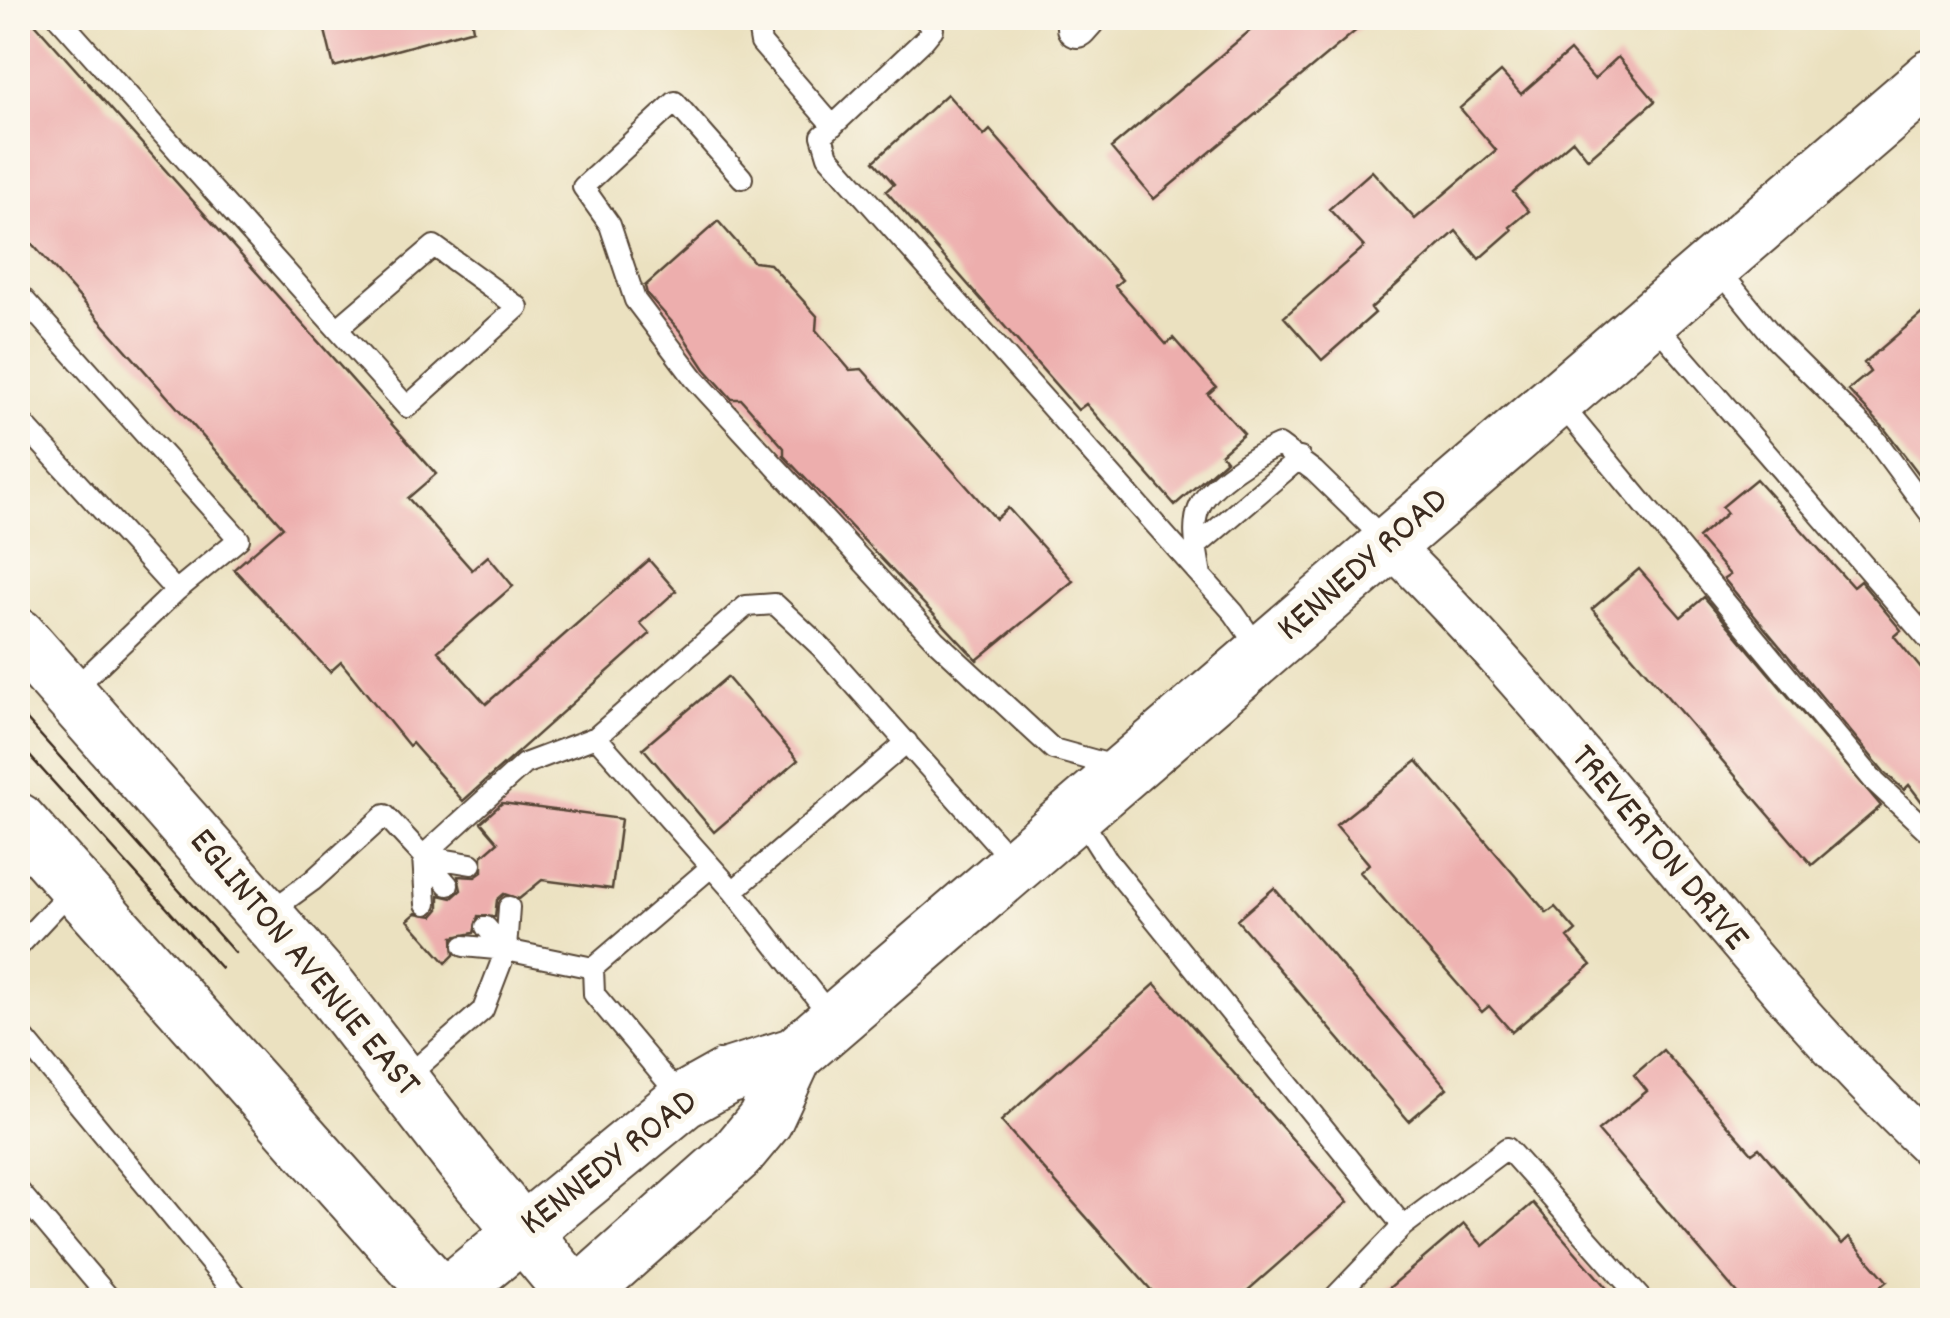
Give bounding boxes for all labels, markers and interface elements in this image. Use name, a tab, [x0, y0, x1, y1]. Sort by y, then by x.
street label: KENNEDY ROAD	[1266, 476, 1462, 656]
street label: TREVERTON DRIVE	[1555, 734, 1761, 964]
street label: EGLINTON AVENUE EAST	[174, 818, 432, 1110]
street label: KENNEDY ROAD	[509, 1077, 711, 1251]

